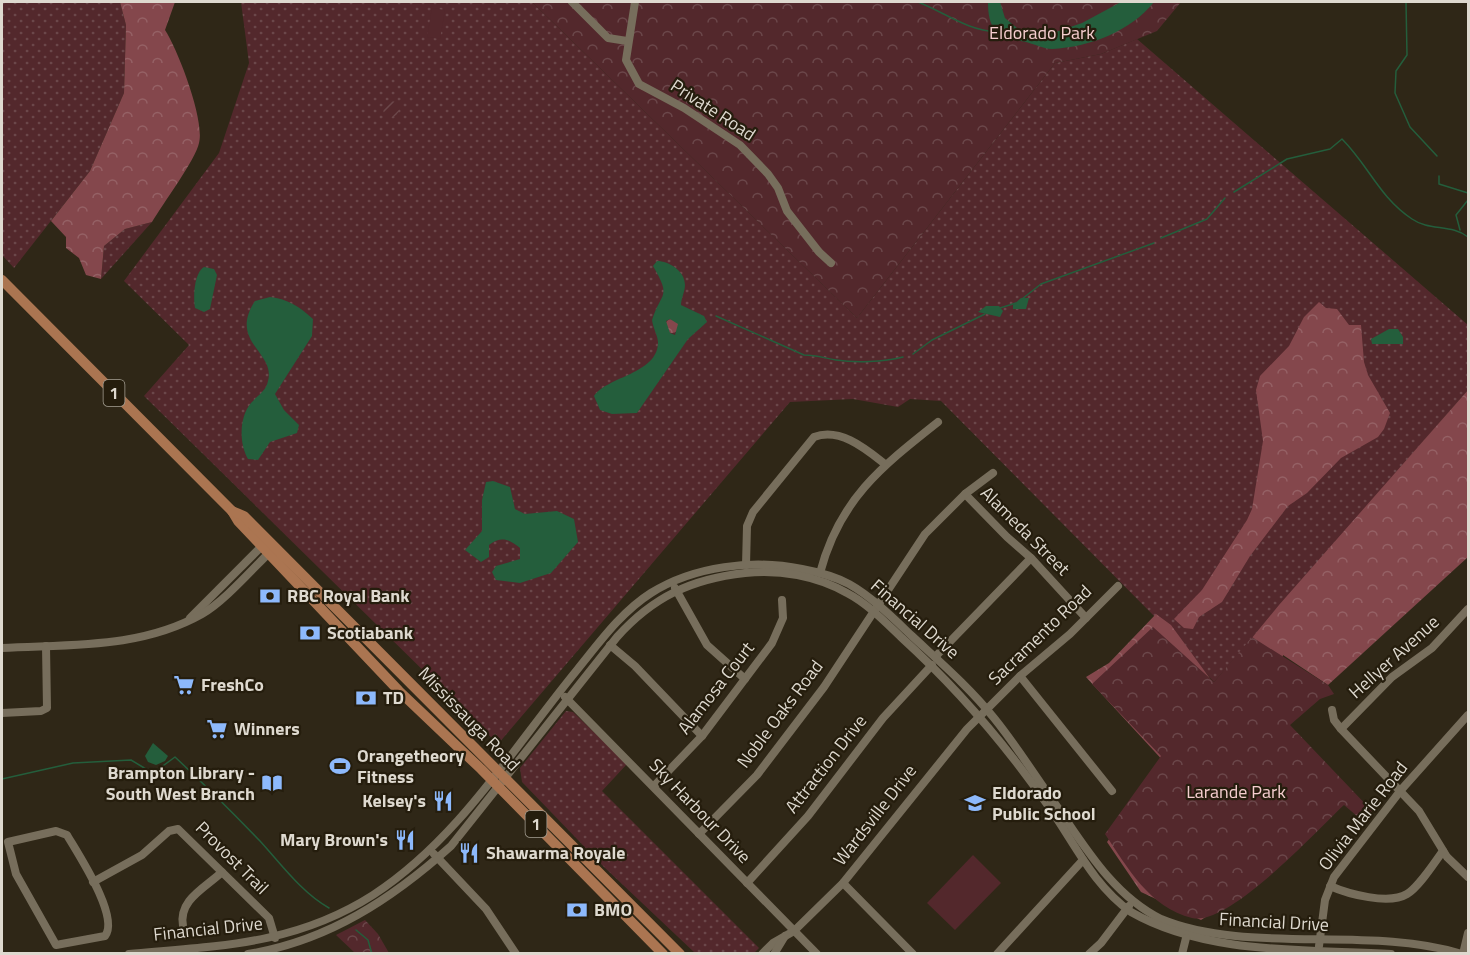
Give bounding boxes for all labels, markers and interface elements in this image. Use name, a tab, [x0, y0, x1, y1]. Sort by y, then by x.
park label: Eldorado Park	[989, 19, 1095, 46]
street label: Private Road	[665, 72, 761, 147]
road number: 1	[104, 380, 124, 406]
street label: Alameda Street	[974, 480, 1077, 582]
street label: Financial Drive	[865, 572, 966, 665]
street label: Sacramento Road	[982, 578, 1097, 691]
place label: RBC Royal Bank	[287, 582, 410, 609]
bank icon: RBC Royal Bank	[258, 584, 282, 608]
street label: Hellyer Avenue	[1342, 609, 1445, 705]
place label: Scotiabank	[327, 619, 414, 646]
bank icon: Scotiabank	[298, 621, 322, 645]
street label: Alamosa Court	[671, 635, 761, 740]
street label: Noble Oaks Road	[730, 654, 829, 773]
street label: Mississauga Road	[412, 660, 526, 777]
place label: FreshCo	[201, 671, 264, 698]
supermarket icon: FreshCo	[172, 673, 196, 697]
place label: TD	[383, 684, 404, 711]
bank icon: TD	[354, 686, 378, 710]
street label: Attraction Drive	[778, 709, 873, 819]
place label: Winners	[234, 715, 300, 742]
supermarket icon: Winners	[205, 717, 229, 741]
place label: Orangetheory Fitness	[357, 742, 464, 790]
street label: Sky Harbour Drive	[643, 752, 757, 869]
sports icon: Orangetheory Fitness	[328, 754, 352, 778]
street label: Olivia Marie Road	[1311, 755, 1414, 876]
street label: Wardsville Drive	[826, 758, 923, 871]
place label: Brampton Library - South West Branch	[106, 759, 255, 807]
library icon: Brampton Library - South West Branch	[260, 771, 284, 795]
park label: Larande Park	[1186, 778, 1286, 805]
place label: Eldorado Public School	[992, 779, 1096, 827]
place label: Kelsey's	[362, 787, 426, 814]
restaurant icon: Kelsey's	[431, 789, 455, 813]
school or university icon: Eldorado Public School	[963, 791, 987, 815]
road number: 1	[526, 811, 546, 837]
street label: Provost Trail	[190, 815, 275, 900]
place label: Mary Brown's	[280, 826, 388, 853]
restaurant icon: Mary Brown's	[393, 828, 417, 852]
place label: Shawarma Royale	[486, 839, 625, 866]
restaurant icon: Shawarma Royale	[457, 841, 481, 865]
place label: BMO	[594, 896, 632, 923]
bank icon: BMO	[565, 898, 589, 922]
street label: Financial Drive	[1218, 905, 1330, 938]
street label: Financial Drive	[152, 909, 264, 948]

